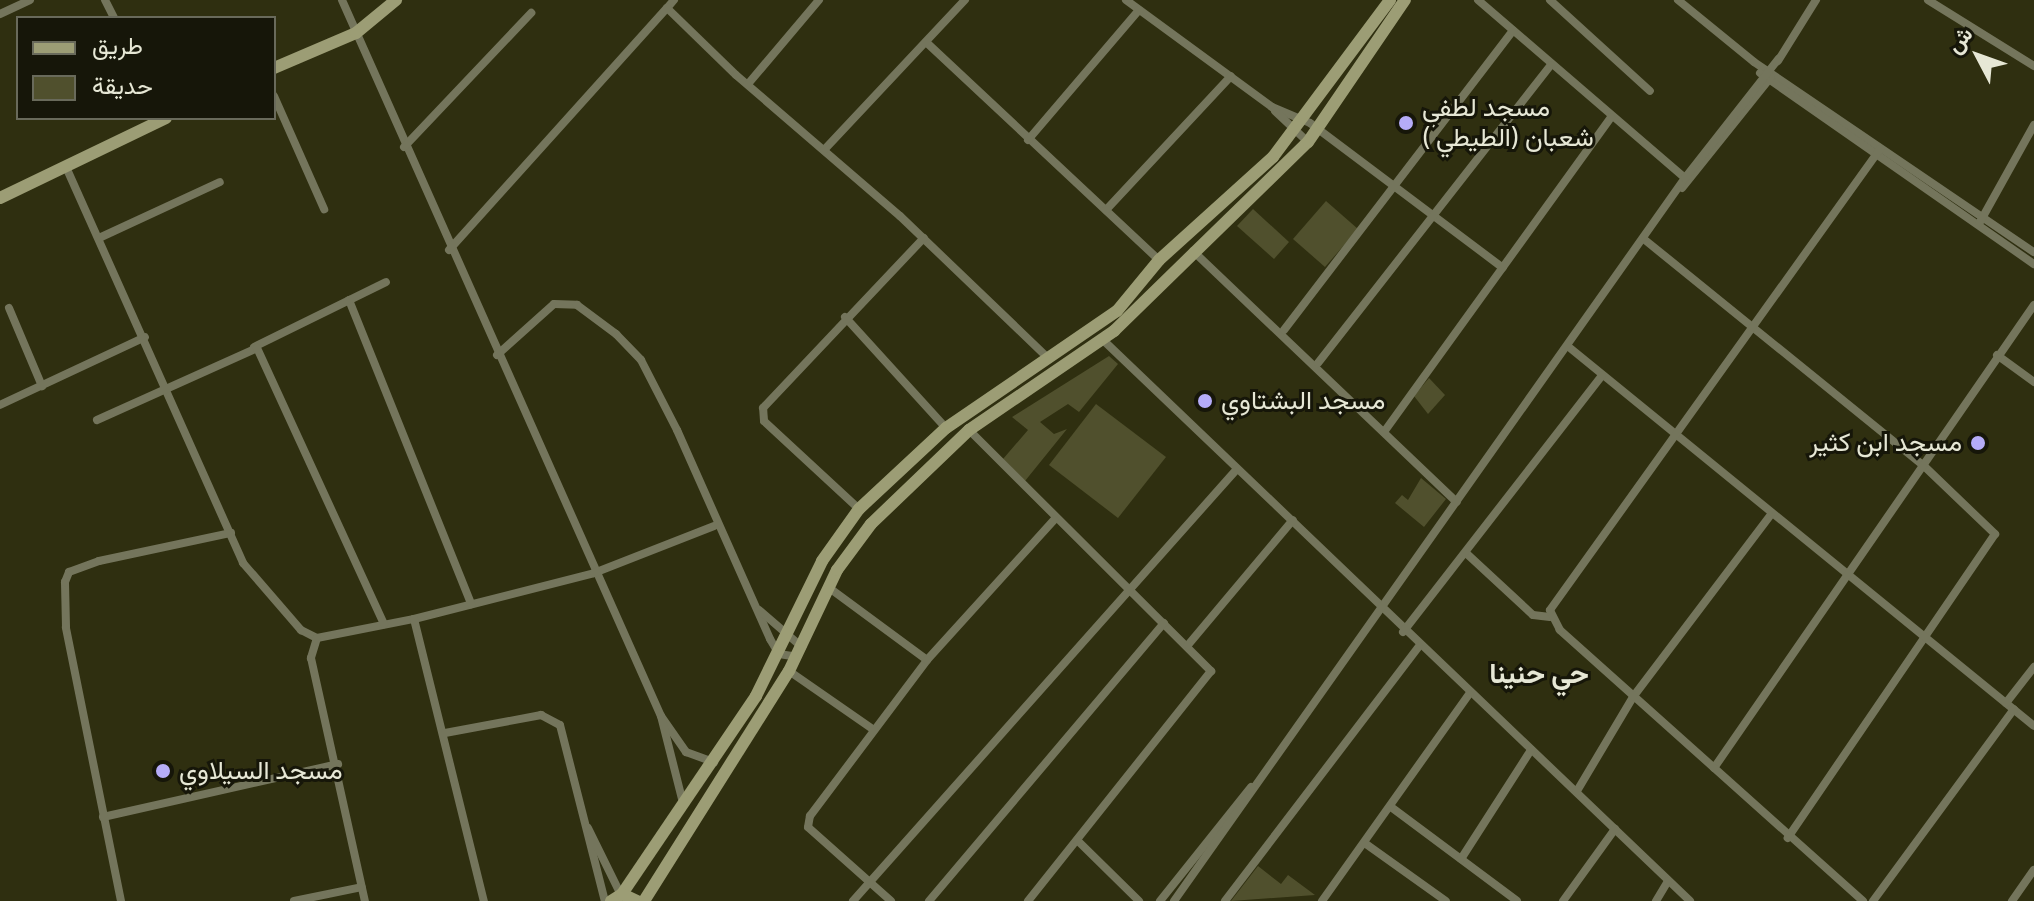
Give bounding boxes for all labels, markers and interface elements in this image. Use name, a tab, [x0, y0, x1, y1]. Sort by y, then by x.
legend	[16, 16, 276, 120]
north arrow	[1938, 16, 2018, 96]
text: ش	[1941, 21, 1978, 59]
text: طريق	[92, 31, 143, 60]
text: حديقة	[92, 71, 153, 100]
place label: مسجد لطفي شعبان (الطيطي )	[1422, 92, 1594, 154]
marker: مسجد لطفي شعبان (الطيطي )	[1397, 114, 1415, 132]
place label: مسجد البشتاوي	[1221, 385, 1385, 417]
marker: مسجد البشتاوي	[1196, 392, 1214, 410]
place label: مسجد ابن كثير	[1809, 427, 1962, 459]
marker: مسجد ابن كثير	[1969, 434, 1987, 452]
district label: حي حنينا	[1489, 656, 1589, 690]
place label: مسجد السيلاوي	[179, 755, 343, 787]
marker: مسجد السيلاوي	[154, 762, 172, 780]

